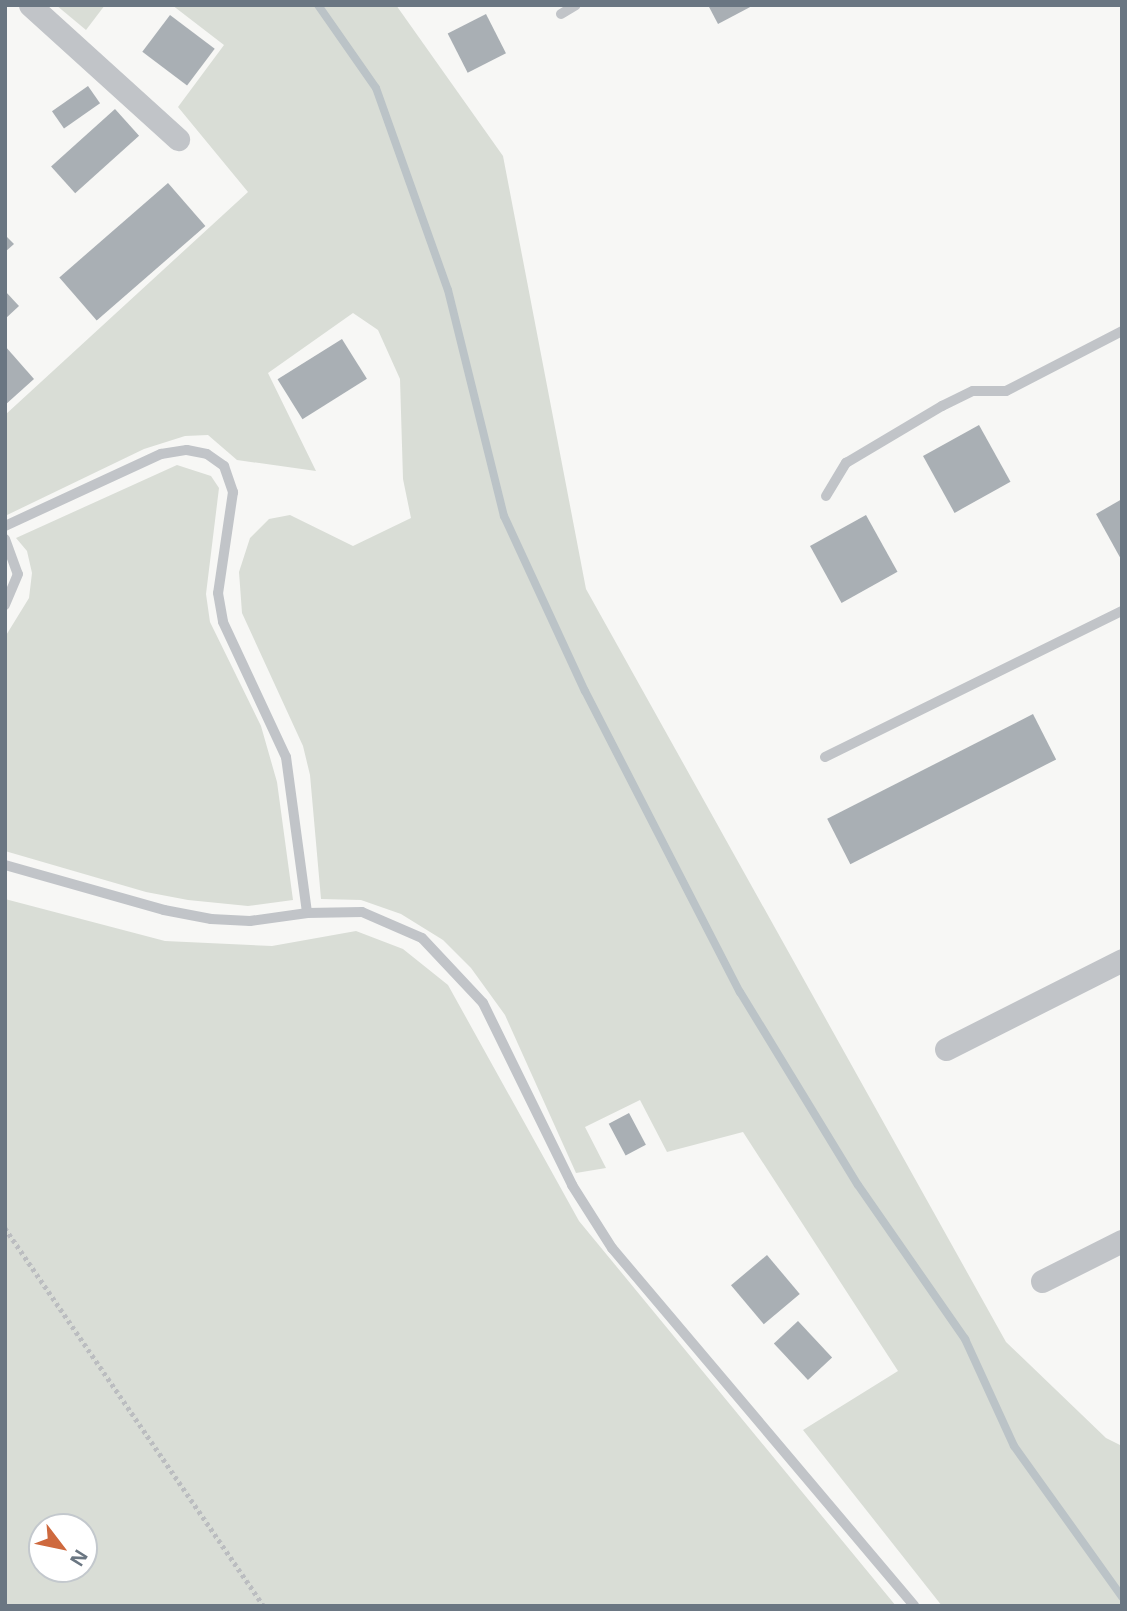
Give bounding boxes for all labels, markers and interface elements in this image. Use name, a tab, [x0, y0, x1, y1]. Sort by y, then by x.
north arrow	[28, 1513, 98, 1583]
text: N	[64, 1545, 94, 1572]

